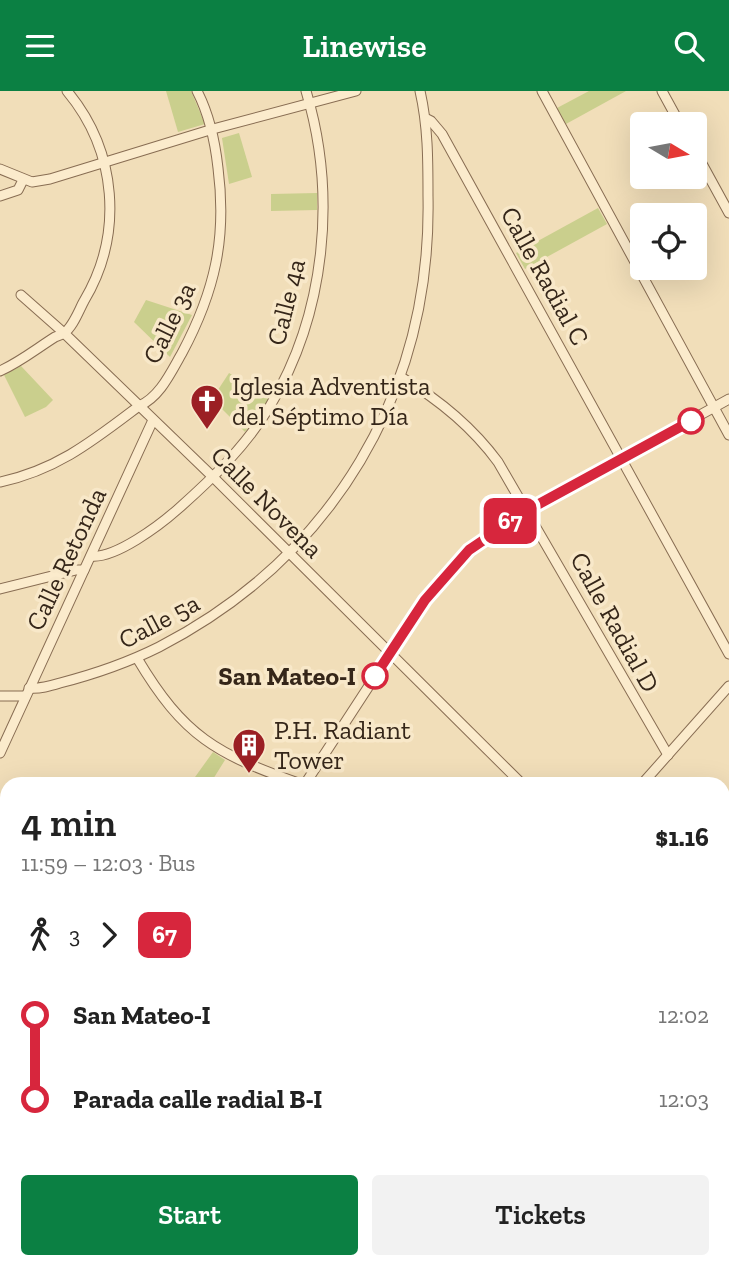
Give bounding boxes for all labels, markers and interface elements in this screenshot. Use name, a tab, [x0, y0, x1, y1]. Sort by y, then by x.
icon: menu	[21, 27, 59, 65]
text: Linewise	[302, 27, 427, 65]
icon: search	[670, 27, 708, 65]
north arrow	[630, 112, 707, 189]
map controls	[630, 112, 707, 280]
street label: Calle Radial C	[494, 201, 596, 351]
button: locate	[630, 203, 707, 280]
street label: Calle 4a	[260, 255, 312, 349]
street label: Calle 3a	[136, 277, 203, 369]
place label: Iglesia Adventista del Séptimo Día	[232, 370, 431, 432]
church icon: Iglesia Adventista del Séptimo Día	[188, 382, 226, 431]
unlabelled marker	[678, 408, 704, 434]
street label: Calle Novena	[204, 439, 330, 565]
street label: Calle Retonda	[19, 482, 113, 636]
line badge: 67	[478, 498, 542, 544]
text: 67	[498, 506, 522, 535]
street label: Calle Radial D	[563, 546, 667, 698]
street label: Calle 5a	[113, 586, 205, 656]
place label: San Mateo-I	[218, 660, 356, 692]
marker: San Mateo-I	[362, 663, 388, 689]
place label: P.H. Radiant Tower	[274, 714, 411, 776]
building icon: P.H. Radiant Tower	[230, 726, 268, 775]
text: 4 min	[21, 800, 116, 846]
text: $1.16	[655, 821, 709, 853]
text: 11:59 – 12:03 · Bus	[21, 849, 195, 877]
icon: walk	[21, 916, 59, 954]
icon: forward	[90, 916, 128, 954]
text: 67	[152, 920, 177, 949]
text: 3	[69, 921, 80, 949]
text: San Mateo-I	[73, 999, 211, 1031]
text: 12:02	[658, 1001, 709, 1029]
text: Parada calle radial B-I	[73, 1083, 322, 1115]
text: 12:03	[659, 1085, 709, 1113]
button: Start	[21, 1175, 358, 1255]
button: Tickets	[372, 1175, 709, 1255]

